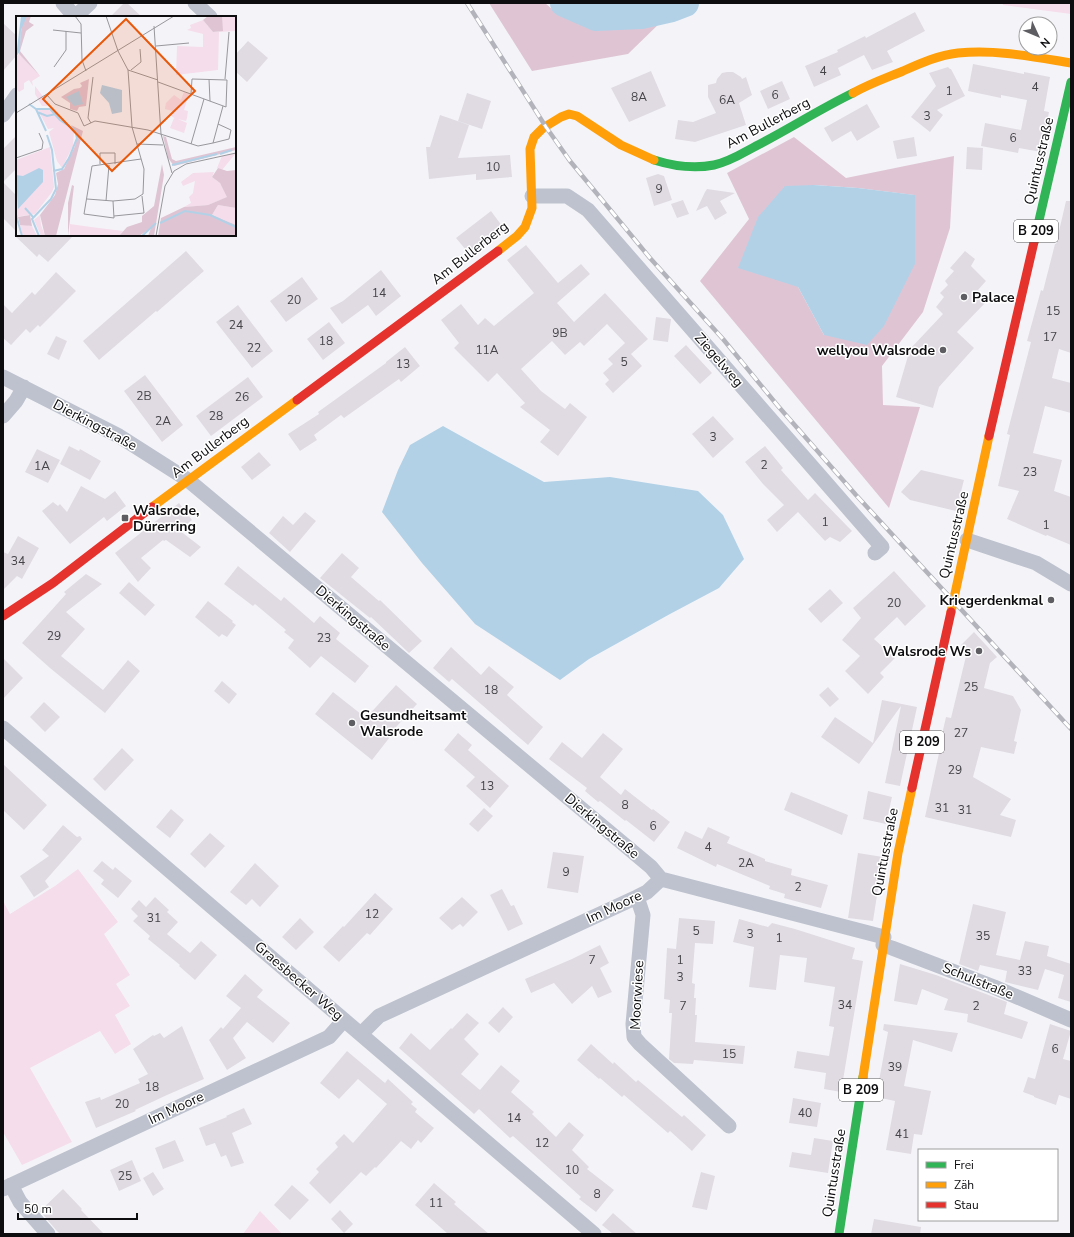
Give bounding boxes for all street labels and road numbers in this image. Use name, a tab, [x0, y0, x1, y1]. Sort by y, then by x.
street label: Am Bullerberg	[723, 93, 813, 153]
street label: Quintusstraße	[1020, 115, 1058, 207]
street label: Am Bullerberg	[428, 217, 512, 289]
road number: B 209	[1014, 220, 1058, 242]
street label: Ziegelweg	[690, 329, 748, 391]
street label: Dierkingstraße	[50, 395, 140, 455]
street label: Am Bullerberg	[167, 412, 253, 482]
street label: Quintusstraße	[935, 489, 973, 581]
street label: Dierkingstraße	[311, 581, 395, 655]
road number: B 209	[900, 731, 944, 753]
street label: Dierkingstraße	[560, 789, 644, 863]
street label: Quintusstraße	[867, 806, 903, 898]
street label: Im Moore	[583, 886, 645, 928]
street label: Graesbecker Weg	[251, 937, 347, 1025]
street label: Schulstraße	[940, 958, 1016, 1004]
street label: Moorwiese	[626, 960, 648, 1030]
road number: B 209	[839, 1079, 883, 1101]
street label: Im Moore	[145, 1087, 207, 1129]
street label: Quintusstraße	[818, 1127, 850, 1219]

